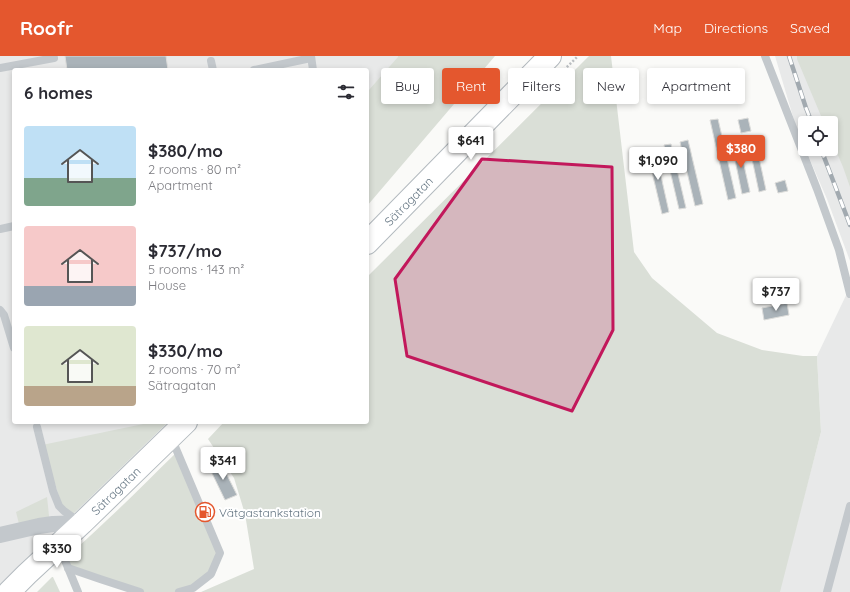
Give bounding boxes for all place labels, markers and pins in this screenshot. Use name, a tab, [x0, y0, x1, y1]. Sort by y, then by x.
pin: $641	[447, 127, 495, 161]
pin: $380	[717, 135, 765, 169]
pin: $1,090	[625, 147, 691, 181]
pin: $737	[752, 278, 800, 312]
pin: $341	[199, 447, 247, 481]
fuel station icon: Vätgastankstation	[194, 501, 216, 523]
place label: Vätgastankstation	[219, 505, 321, 520]
pin: $330	[33, 535, 81, 569]

